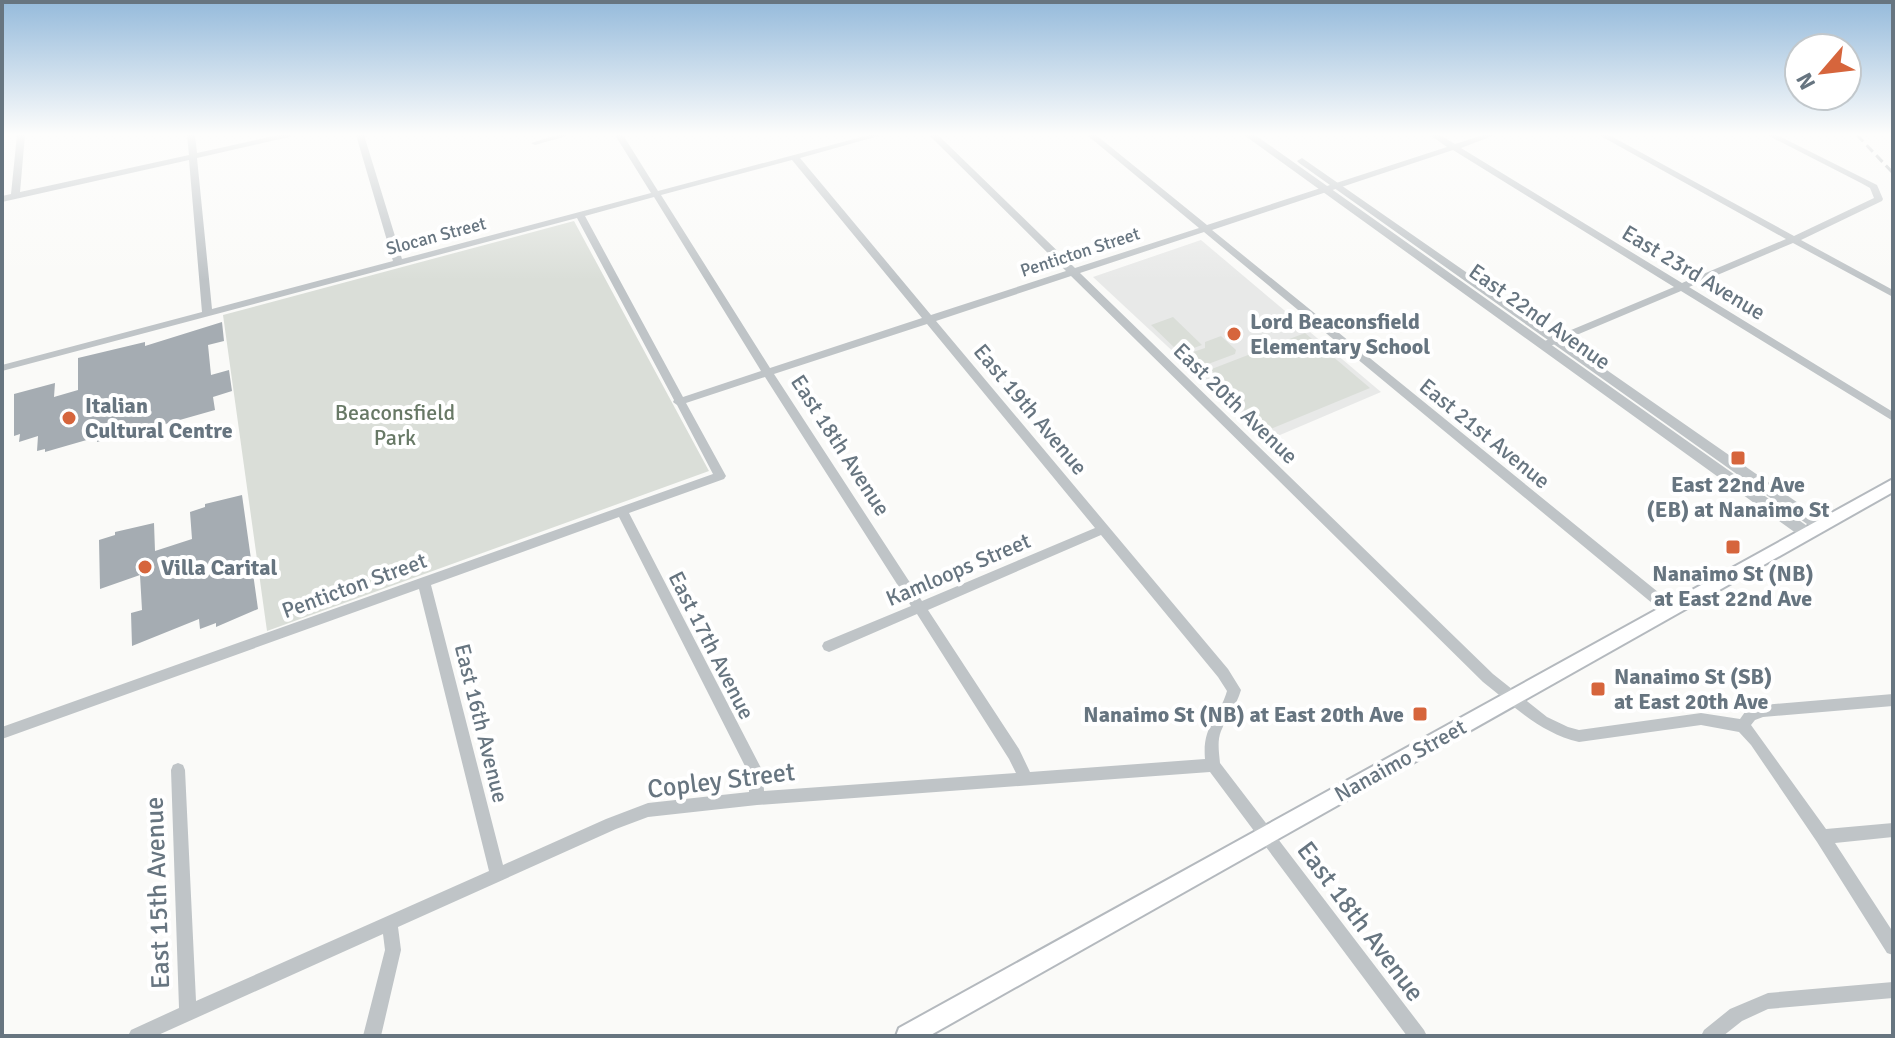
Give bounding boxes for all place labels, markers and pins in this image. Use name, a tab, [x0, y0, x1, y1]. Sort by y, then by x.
place label: Lord Beaconsfield Elementary School	[1250, 308, 1430, 360]
marker: Lord Beaconsfield Elementary School	[1225, 325, 1243, 343]
place label: Italian Cultural Centre	[85, 392, 233, 444]
marker: Italian Cultural Centre	[60, 409, 78, 427]
marker: East 22nd Ave (EB) at Nanaimo St	[1729, 449, 1747, 467]
place label: East 22nd Ave (EB) at Nanaimo St	[1647, 471, 1829, 523]
marker: Nanaimo St (NB) at East 22nd Ave	[1724, 538, 1742, 556]
place label: Villa Carital	[161, 554, 277, 581]
marker: Villa Carital	[136, 558, 154, 576]
place label: Nanaimo St (NB) at East 22nd Ave	[1652, 560, 1814, 612]
place label: Nanaimo St (SB) at East 20th Ave	[1614, 663, 1772, 715]
marker: Nanaimo St (SB) at East 20th Ave	[1589, 680, 1607, 698]
place label: Nanaimo St (NB) at East 20th Ave	[1083, 701, 1404, 728]
marker: Nanaimo St (NB) at East 20th Ave	[1411, 705, 1429, 723]

